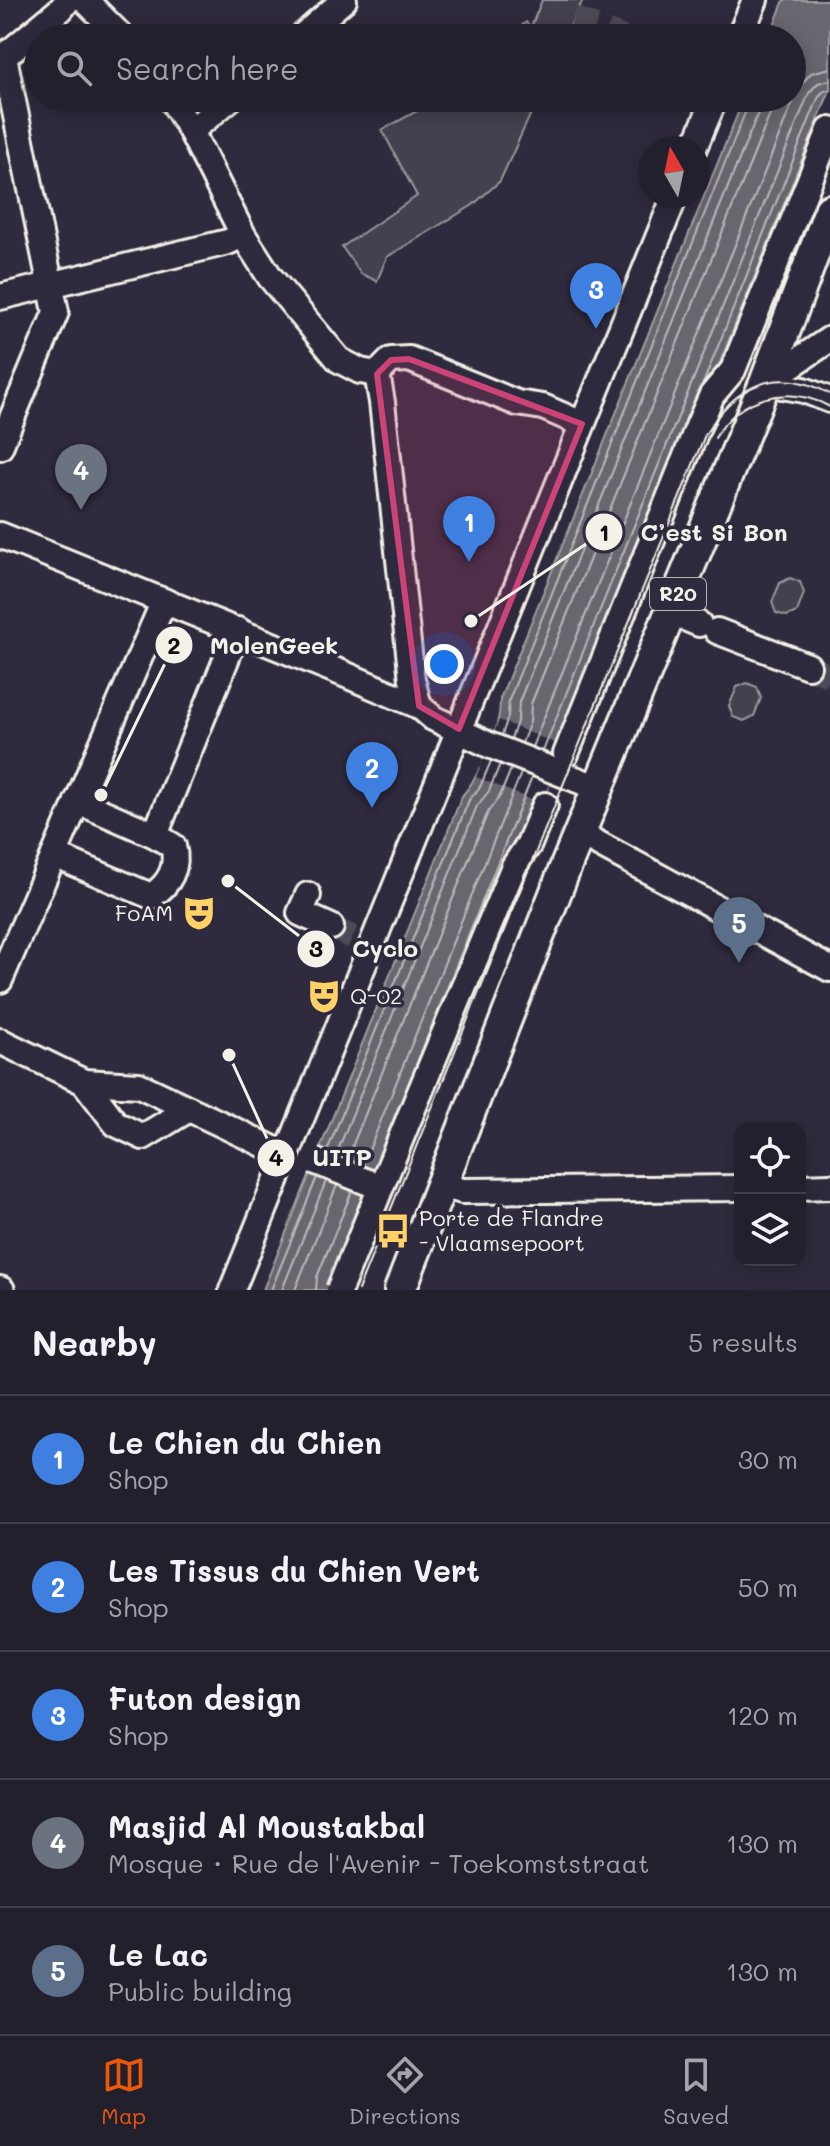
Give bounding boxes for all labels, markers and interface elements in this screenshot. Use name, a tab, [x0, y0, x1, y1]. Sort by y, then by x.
search box	[24, 24, 806, 112]
icon: search	[52, 46, 96, 90]
text: Search here	[116, 48, 299, 88]
north arrow	[638, 136, 710, 208]
pin: 3	[570, 263, 622, 329]
pin: 4	[55, 444, 107, 510]
pin: 1	[443, 496, 495, 562]
callout: C’est Si Bon	[584, 508, 803, 556]
text: 1	[599, 516, 609, 547]
text: C’est Si Bon	[641, 516, 787, 547]
road number: R20	[650, 578, 706, 610]
callout: MolenGeek	[154, 621, 354, 669]
text: 2	[167, 629, 181, 660]
text: MolenGeek	[210, 629, 338, 660]
your location	[424, 644, 464, 684]
pin: 2	[346, 742, 398, 808]
theatre icon: FoAM	[180, 894, 218, 932]
pin: 5	[713, 897, 765, 963]
place label: FoAM	[115, 898, 173, 927]
callout: Cyclo	[296, 925, 435, 973]
text: 3	[309, 932, 323, 963]
text: Cyclo	[352, 932, 418, 963]
theatre icon: Q-02	[305, 977, 343, 1015]
place label: Q-02	[350, 981, 402, 1010]
map controls	[734, 1122, 806, 1266]
button: locate	[734, 1122, 806, 1194]
callout: UITP	[256, 1134, 388, 1182]
text: 4	[268, 1141, 284, 1172]
text: UITP	[312, 1141, 372, 1172]
button: layers	[734, 1194, 806, 1266]
place label: Porte de Flandre - Vlaamsepoort	[419, 1203, 604, 1257]
bus stop icon: Porte de Flandre - Vlaamsepoort	[374, 1212, 412, 1250]
text: Nearby	[32, 1320, 157, 1365]
text: 5 results	[688, 1325, 798, 1359]
text: Le Chien du Chien	[108, 1422, 382, 1462]
text: 1	[52, 1442, 64, 1476]
text: 30 m	[738, 1442, 798, 1476]
text: Shop	[108, 1462, 169, 1496]
text: Les Tissus du Chien Vert	[108, 1550, 480, 1590]
text: 2	[51, 1570, 65, 1604]
text: 50 m	[738, 1570, 798, 1604]
text: Shop	[108, 1590, 169, 1624]
text: Futon design	[108, 1678, 301, 1718]
text: 3	[50, 1698, 66, 1732]
text: 120 m	[727, 1698, 798, 1732]
text: Shop	[108, 1718, 169, 1752]
text: Masjid Al Moustakbal	[108, 1806, 425, 1846]
text: 4	[50, 1826, 66, 1860]
text: 130 m	[726, 1826, 798, 1860]
text: Mosque · Rue de l'Avenir - Toekomststraat	[108, 1846, 649, 1880]
text: Le Lac	[108, 1934, 208, 1974]
text: 5	[50, 1954, 66, 1988]
text: 130 m	[726, 1954, 798, 1988]
text: Public building	[108, 1974, 292, 2008]
tab: Map	[101, 2053, 146, 2130]
tab: Directions	[349, 2053, 461, 2130]
tab: Saved	[663, 2053, 729, 2130]

